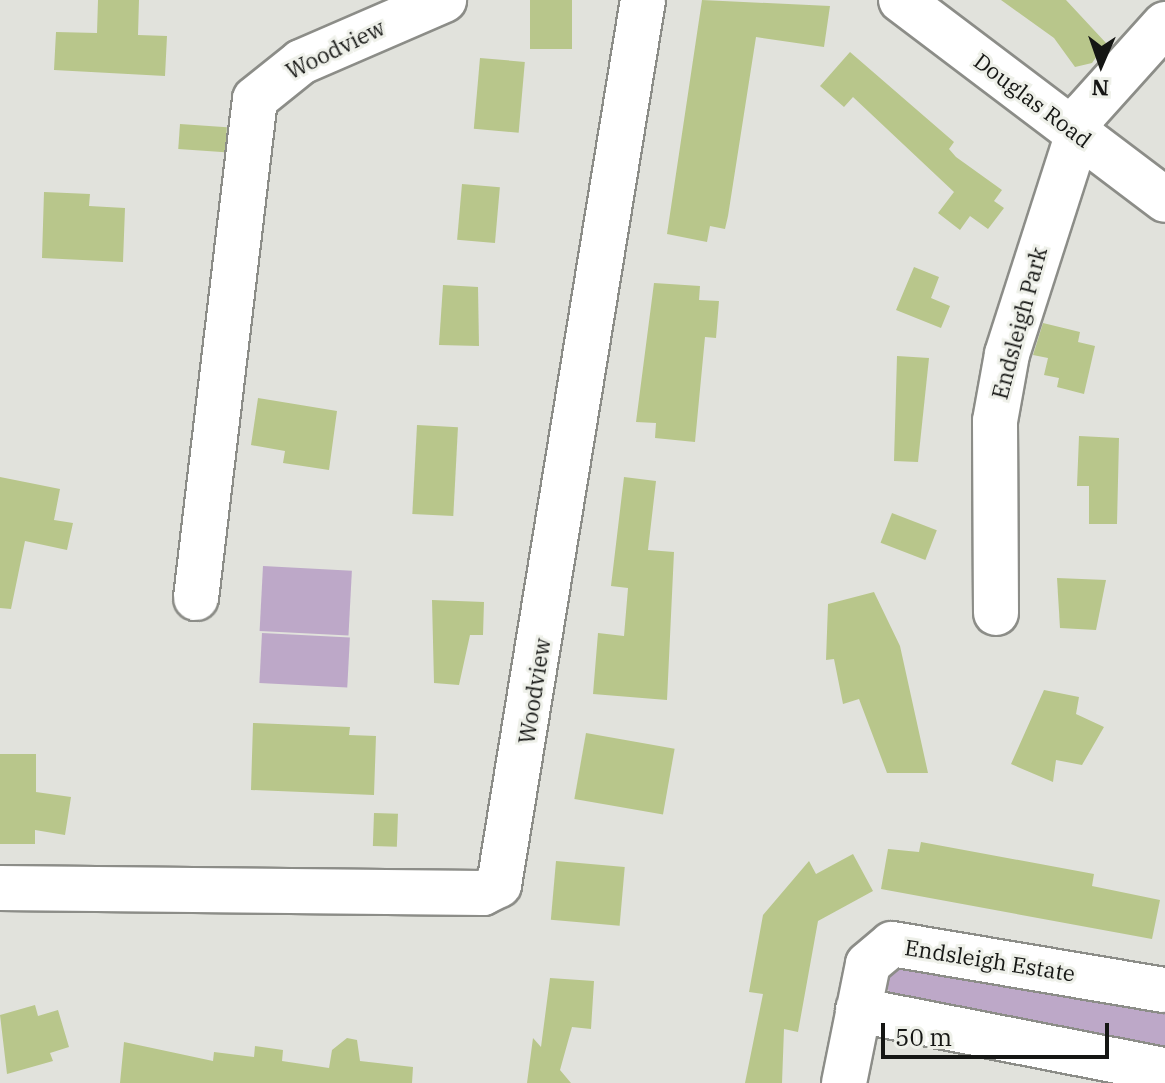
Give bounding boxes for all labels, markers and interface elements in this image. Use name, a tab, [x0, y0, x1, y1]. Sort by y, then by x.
street label: Woodview	[281, 14, 389, 84]
north arrow	[1061, 24, 1141, 104]
street label: Douglas Road	[969, 47, 1097, 153]
text: N	[1091, 74, 1109, 103]
street label: Endsleigh Park	[986, 244, 1052, 402]
street label: Woodview	[513, 636, 555, 746]
street label: Endsleigh Estate	[903, 933, 1077, 987]
scale bar	[885, 1007, 1113, 1057]
text: 50 m	[895, 1021, 952, 1053]

